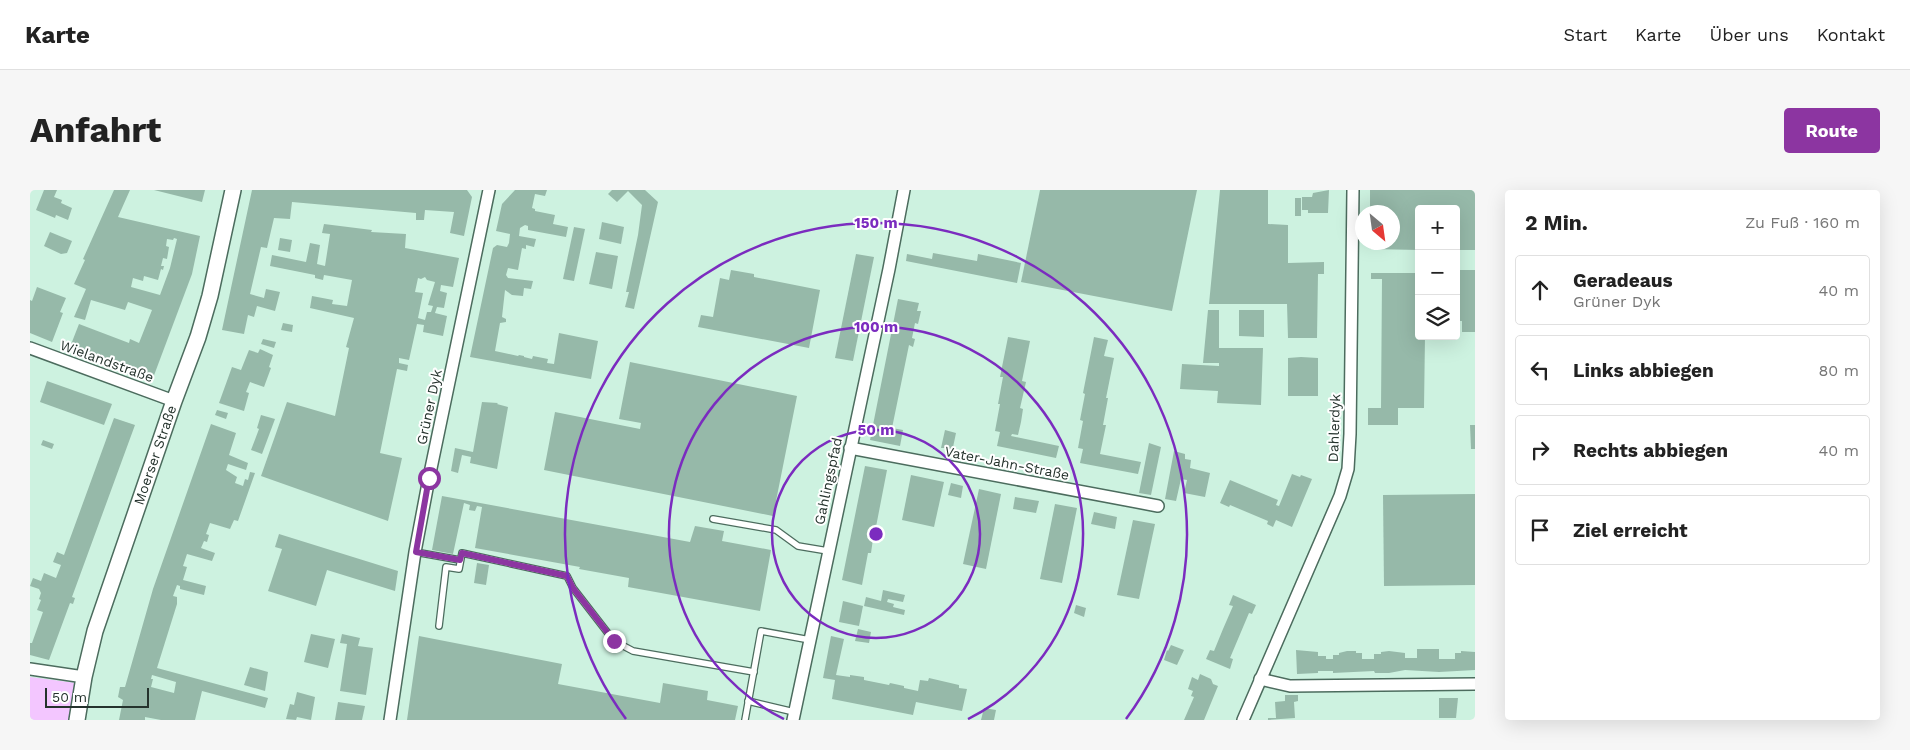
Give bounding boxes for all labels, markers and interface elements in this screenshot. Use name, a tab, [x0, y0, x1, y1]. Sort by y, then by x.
text: Karte	[25, 21, 90, 49]
text: Start	[1563, 24, 1607, 45]
text: Karte	[1635, 24, 1682, 45]
text: Über uns	[1710, 24, 1789, 45]
text: Kontakt	[1817, 24, 1885, 45]
button: Route	[1784, 108, 1880, 153]
text: Anfahrt	[30, 109, 161, 151]
north arrow	[1355, 205, 1400, 250]
map controls	[1415, 205, 1460, 340]
button: +	[1415, 205, 1460, 250]
text: 2 Min.	[1525, 210, 1588, 235]
text: Zu Fuß · 160 m	[1745, 213, 1860, 232]
text: 150 m	[854, 214, 898, 232]
button: −	[1415, 250, 1460, 295]
text: Geradeaus	[1573, 269, 1673, 292]
icon: ahead	[1526, 276, 1554, 304]
text: 40 m	[1819, 281, 1859, 300]
text: Grüner Dyk	[1573, 292, 1661, 311]
button: layers	[1415, 295, 1460, 340]
text: 100 m	[854, 318, 898, 336]
street label: Wielandstraße	[58, 337, 156, 385]
icon: left	[1526, 356, 1554, 384]
text: Links abbiegen	[1573, 359, 1714, 382]
text: 80 m	[1818, 361, 1859, 380]
street label: Grüner Dyk	[413, 368, 445, 446]
street label: Dahlerdyk	[1325, 393, 1343, 463]
street label: Moerser Straße	[130, 403, 180, 507]
text: 50 m	[858, 421, 894, 439]
street label: Gahlingspfad	[811, 436, 845, 526]
icon: right	[1526, 436, 1554, 464]
text: Rechts abbiegen	[1573, 439, 1728, 462]
text: 40 m	[1819, 441, 1859, 460]
street label: Vater-Jahn-Straße	[943, 443, 1071, 483]
route start	[418, 467, 441, 490]
icon: arrive	[1526, 516, 1554, 544]
text: Ziel erreicht	[1573, 519, 1688, 542]
centre of rings	[867, 525, 885, 543]
route end	[603, 630, 626, 653]
scale bar	[45, 685, 149, 708]
text: 50 m	[52, 689, 87, 705]

